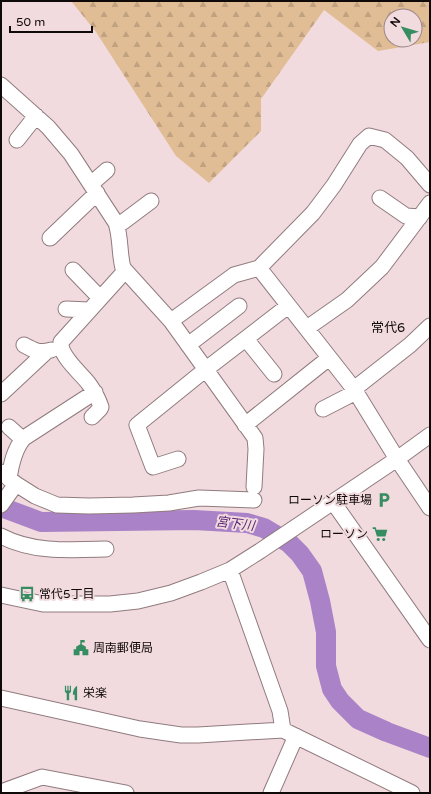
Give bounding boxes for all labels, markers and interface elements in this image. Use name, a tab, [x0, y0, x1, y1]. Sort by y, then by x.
scale bar	[10, 8, 92, 34]
north arrow	[383, 8, 423, 48]
text: 50 m	[16, 15, 45, 29]
text: N	[388, 15, 403, 30]
district label: 常代6	[371, 320, 405, 336]
parking icon: ローソン駐車場	[375, 491, 393, 509]
place label: ローソン駐車場	[288, 493, 372, 507]
water label: 宮下川	[215, 514, 257, 535]
supermarket icon: ローソン	[371, 525, 389, 543]
place label: ローソン	[320, 527, 368, 541]
bus stop icon: 常代5丁目	[18, 585, 36, 603]
place label: 常代5丁目	[39, 587, 95, 601]
public building icon: 周南郵便局	[72, 639, 90, 657]
place label: 周南郵便局	[93, 641, 153, 655]
restaurant icon: 栄楽	[62, 684, 80, 702]
place label: 栄楽	[83, 686, 107, 700]

